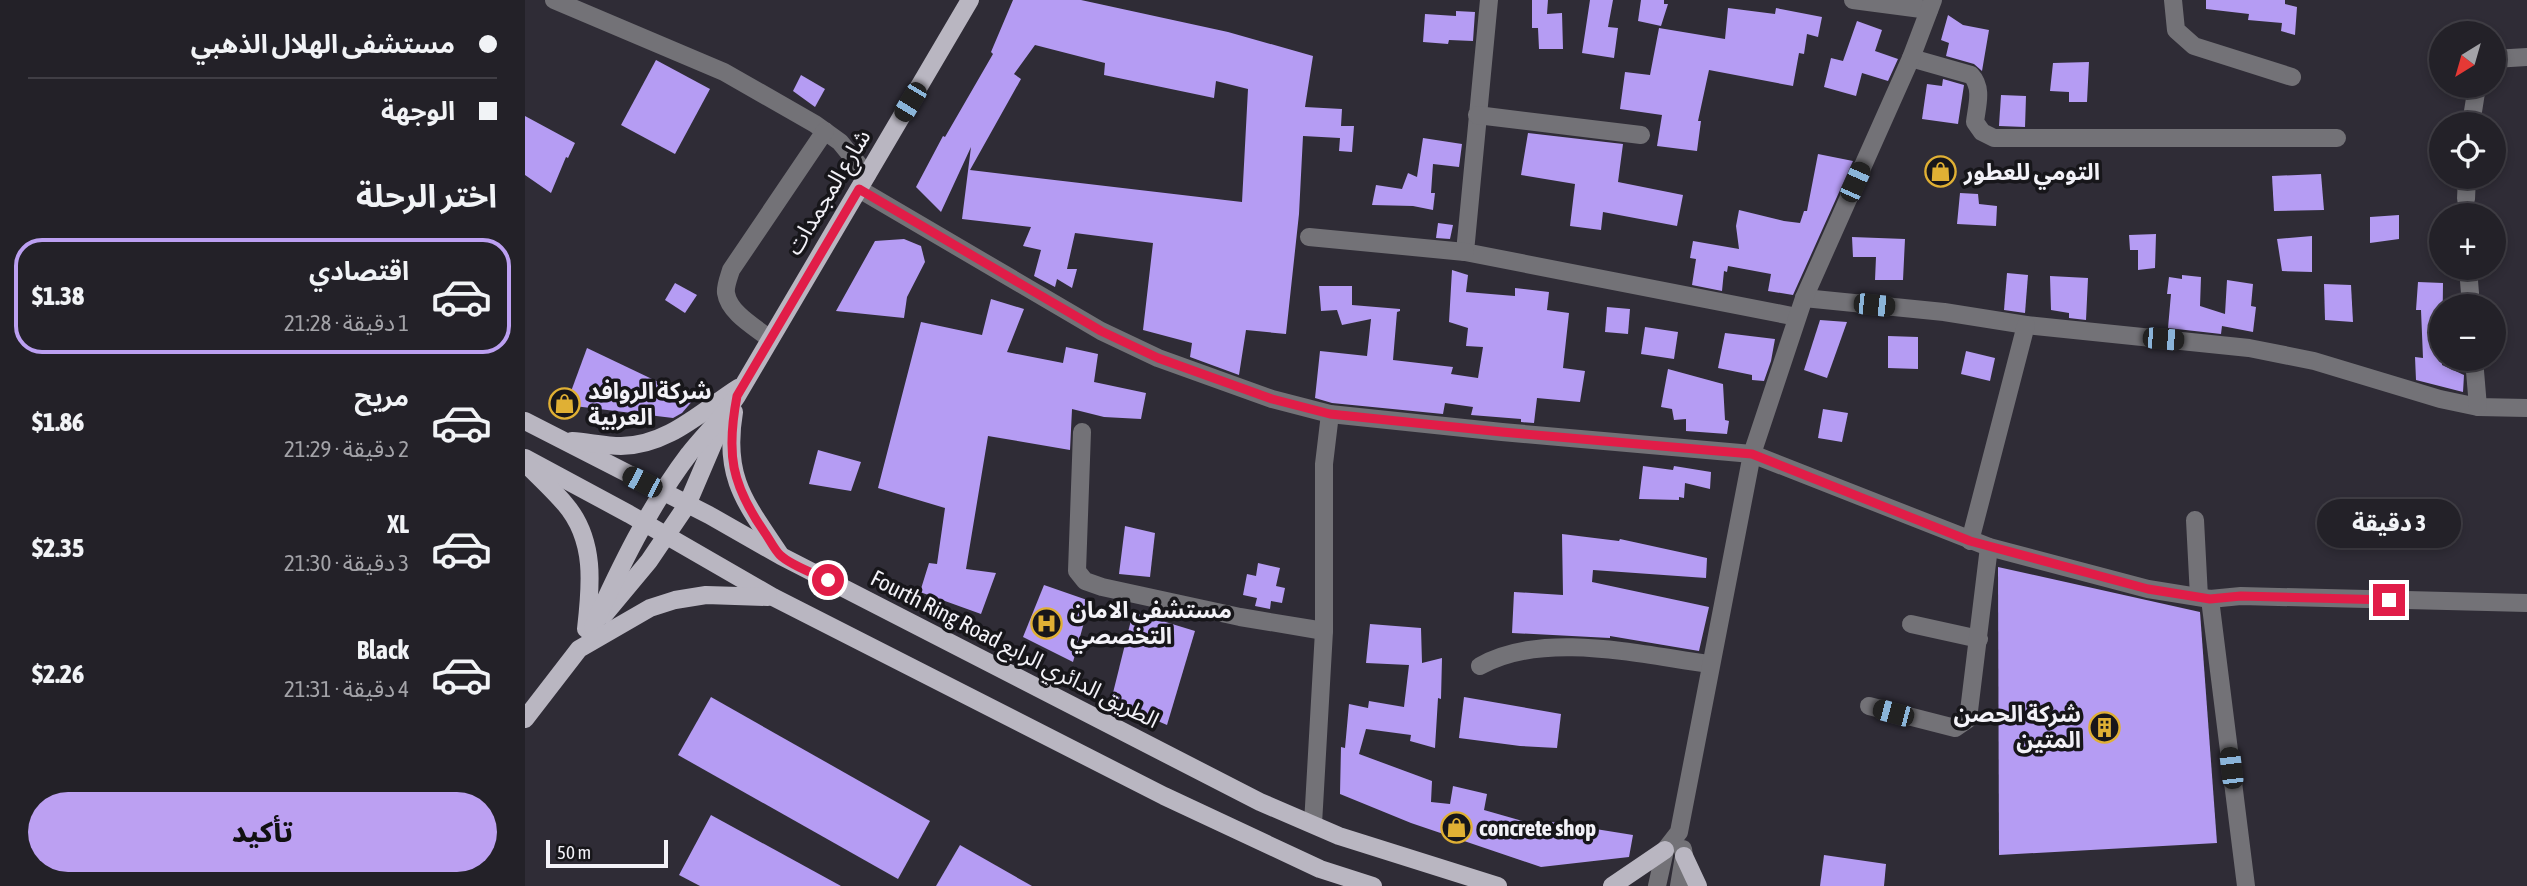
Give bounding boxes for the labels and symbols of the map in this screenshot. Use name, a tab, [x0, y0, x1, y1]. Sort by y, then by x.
north arrow	[2429, 21, 2506, 98]
car	[891, 79, 930, 125]
street label: شارع المجمدات	[780, 125, 879, 261]
shop icon: التومي للعطور	[1924, 155, 1958, 189]
car	[1837, 159, 1874, 205]
place label: التومي للعطور	[1963, 159, 2100, 190]
car	[1853, 292, 1896, 318]
car	[2142, 327, 2185, 351]
place label: شركة الروافد العربية	[588, 378, 712, 431]
shop icon: شركة الروافد العربية	[548, 387, 582, 421]
car	[619, 463, 666, 501]
callout: 3 دقيقة	[2317, 498, 2461, 548]
route start	[812, 564, 844, 596]
street label: Fourth Ring Road الطريق الدائري الرابع	[865, 565, 1163, 737]
route end	[2373, 584, 2405, 616]
place label: مستشفى الامان التخصصي	[1070, 597, 1232, 654]
hospital icon: مستشفى الامان التخصصي	[1030, 606, 1064, 640]
car	[1870, 697, 1917, 729]
place label: شركة الحصن المتين	[1954, 701, 2081, 754]
building icon: شركة الحصن المتين	[2087, 710, 2121, 744]
car	[2219, 746, 2244, 790]
shop icon: concrete shop	[1439, 811, 1473, 845]
place label: concrete shop	[1479, 815, 1596, 841]
scale bar	[546, 837, 669, 869]

